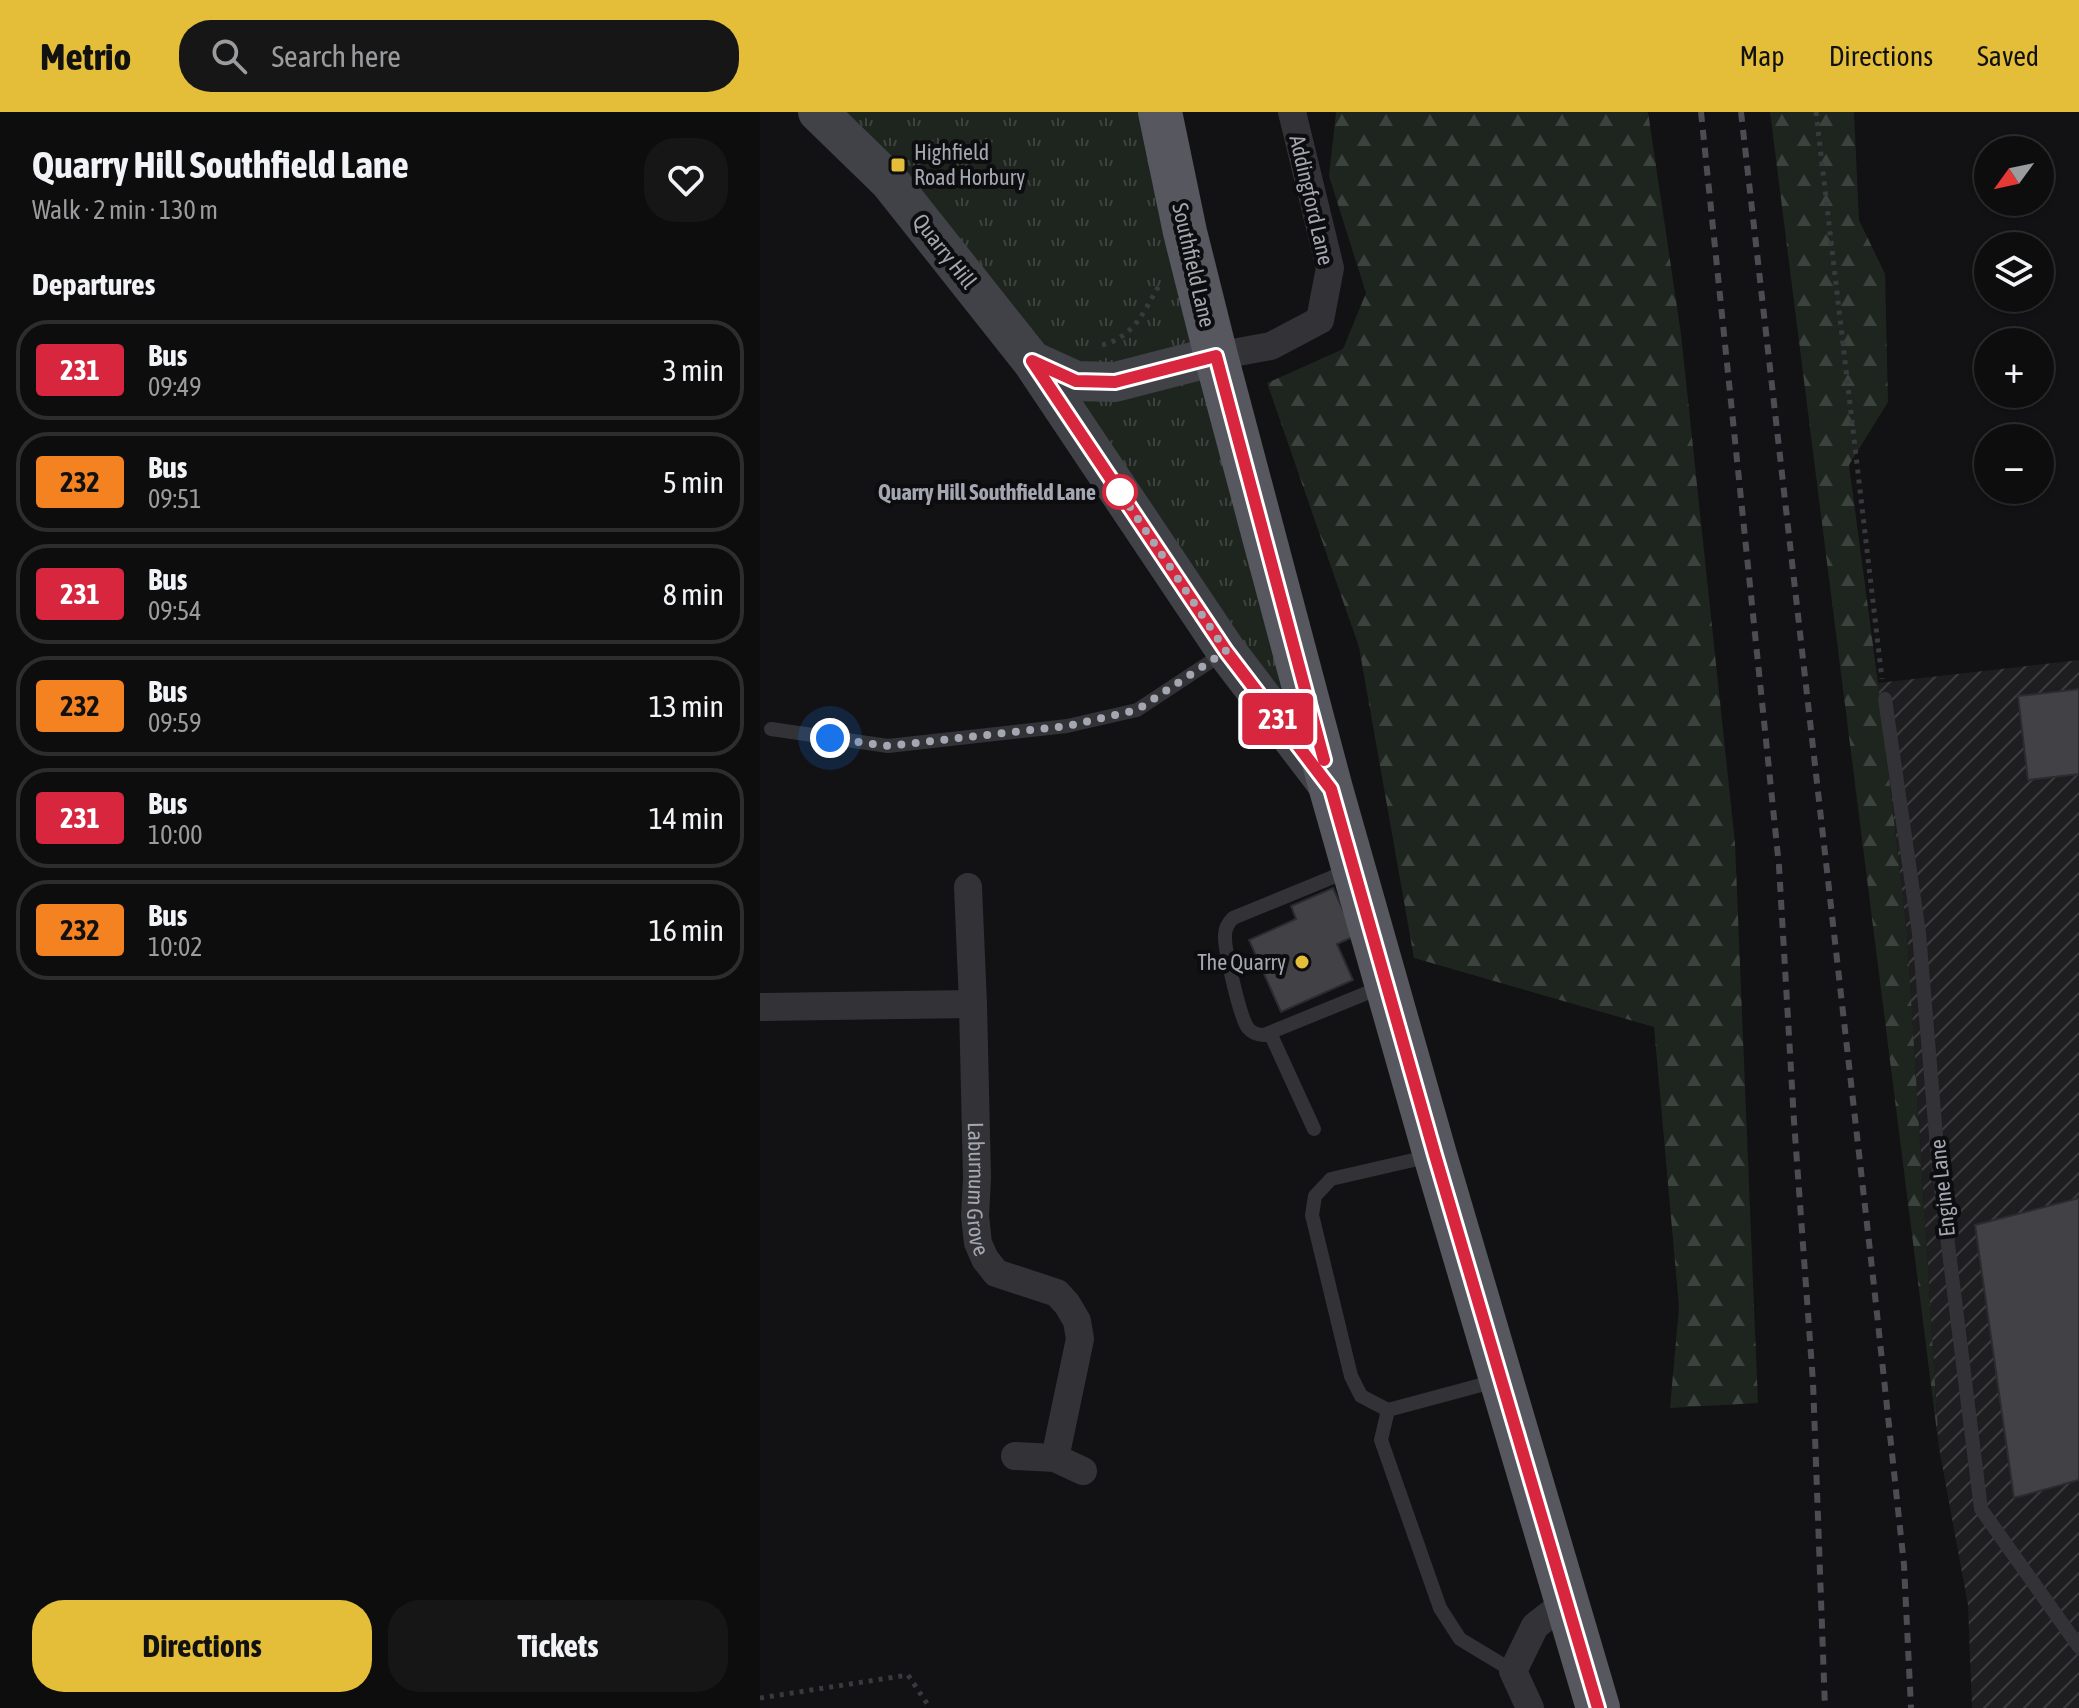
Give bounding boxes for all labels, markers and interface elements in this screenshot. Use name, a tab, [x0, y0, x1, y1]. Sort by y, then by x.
search box	[179, 20, 739, 92]
icon: search	[207, 34, 251, 78]
text: Metrio	[40, 35, 131, 78]
text: Search here	[271, 39, 401, 73]
text: Map	[1740, 40, 1785, 72]
text: Directions	[1829, 40, 1933, 72]
text: Saved	[1977, 40, 2039, 72]
street label: Addingford Lane	[1284, 132, 1340, 268]
north arrow	[1974, 136, 2054, 216]
map controls	[1974, 136, 2054, 504]
button: heart	[644, 138, 728, 222]
place label: Highfield Road Horbury	[914, 139, 1025, 190]
text: Quarry Hill Southfield Lane	[32, 143, 409, 186]
marker: Highfield Road Horbury	[889, 156, 907, 174]
text: Walk · 2 min · 130 m	[32, 195, 218, 225]
street label: Southfield Lane	[1167, 200, 1221, 330]
street label: Quarry Hill	[908, 208, 983, 294]
button: layers	[1974, 232, 2054, 312]
text: Departures	[32, 267, 155, 301]
button: +	[1974, 328, 2054, 408]
text: Bus	[148, 338, 187, 372]
text: 3 min	[663, 353, 724, 387]
text: 231	[60, 354, 100, 386]
text: 09:49	[148, 372, 202, 402]
button: −	[1974, 424, 2054, 504]
text: Bus	[148, 450, 187, 484]
text: 5 min	[663, 465, 724, 499]
text: 232	[60, 466, 100, 498]
marker: Quarry Hill Southfield Lane	[1103, 475, 1137, 509]
place label: Quarry Hill Southfield Lane	[878, 479, 1096, 505]
text: 09:51	[148, 484, 202, 514]
text: Bus	[148, 562, 187, 596]
text: 8 min	[663, 577, 724, 611]
text: 231	[60, 578, 100, 610]
text: 09:54	[148, 596, 202, 626]
text: Bus	[148, 674, 187, 708]
text: 13 min	[649, 689, 724, 723]
text: 232	[60, 690, 100, 722]
line badge: 231	[1232, 693, 1324, 745]
text: 231	[1258, 703, 1298, 735]
text: 09:59	[148, 708, 202, 738]
your location	[810, 718, 850, 758]
text: Bus	[148, 786, 187, 820]
text: 14 min	[649, 801, 724, 835]
text: 231	[60, 802, 100, 834]
text: 10:00	[148, 820, 203, 850]
text: Bus	[148, 898, 187, 932]
text: 16 min	[649, 913, 724, 947]
text: 232	[60, 914, 100, 946]
text: 10:02	[148, 932, 203, 962]
place label: The Quarry	[1197, 949, 1286, 975]
marker: The Quarry	[1293, 953, 1311, 971]
street label: Laburnum Grove	[962, 1122, 995, 1260]
street label: Engine Lane	[1924, 1138, 1960, 1238]
button: Directions	[32, 1600, 372, 1692]
button: Tickets	[388, 1600, 728, 1692]

